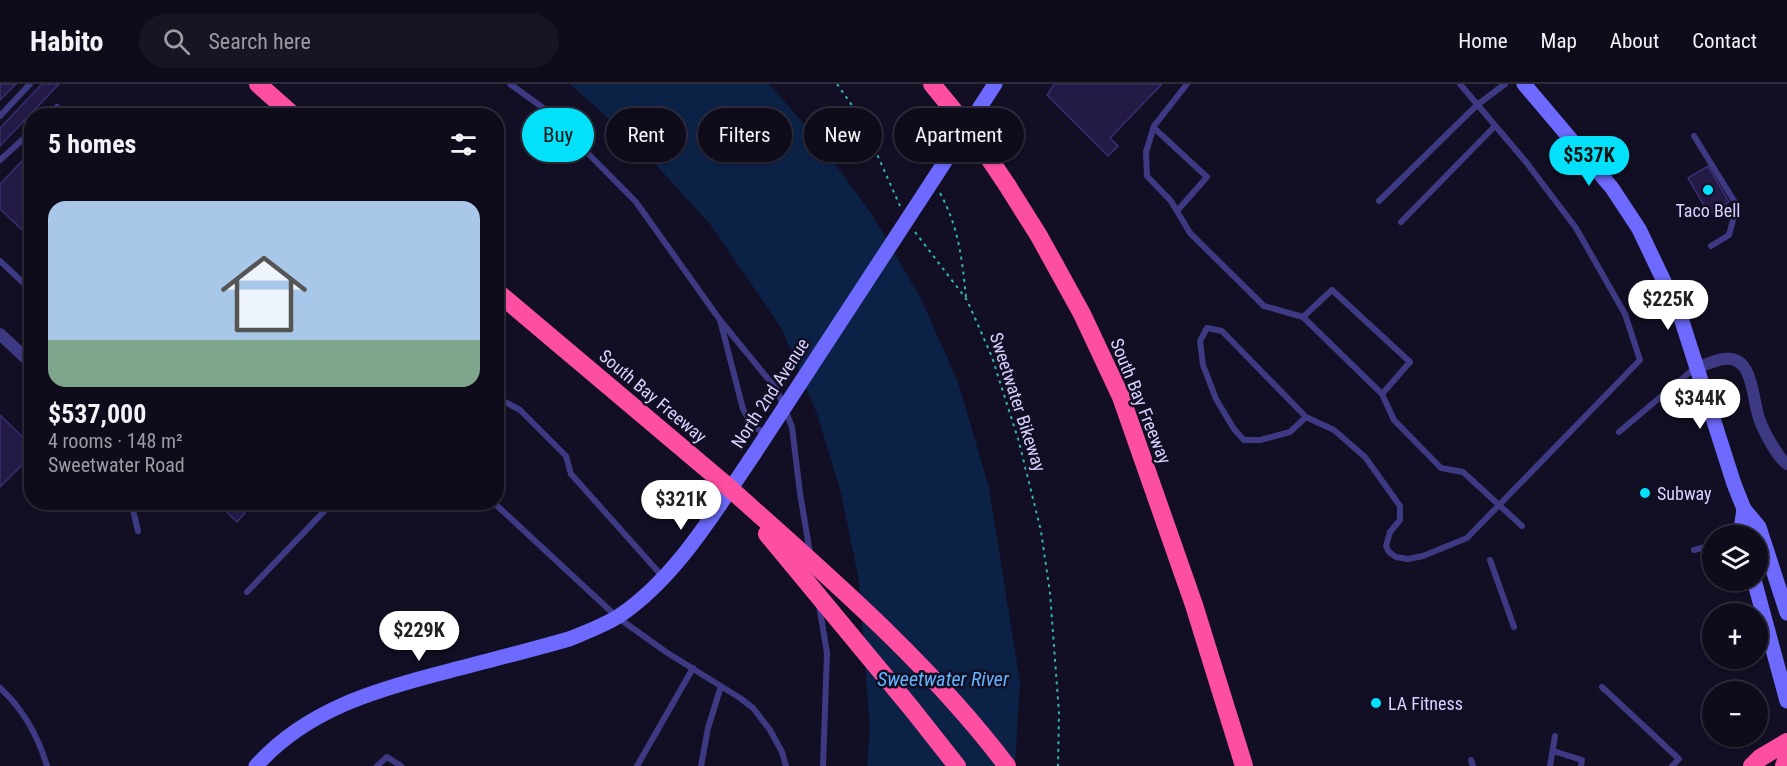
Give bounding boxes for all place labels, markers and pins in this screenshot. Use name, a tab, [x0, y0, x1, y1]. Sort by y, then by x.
pin: $537K	[1547, 136, 1631, 187]
marker: Taco Bell	[1701, 183, 1715, 197]
place label: Taco Bell	[1675, 200, 1741, 221]
pin: $225K	[1626, 280, 1710, 331]
pin: $344K	[1658, 379, 1742, 430]
pin: $321K	[639, 480, 723, 531]
place label: Subway	[1657, 483, 1712, 504]
marker: Subway	[1638, 486, 1652, 500]
pin: $229K	[377, 611, 461, 662]
place label: LA Fitness	[1388, 693, 1463, 714]
marker: LA Fitness	[1369, 696, 1383, 710]

